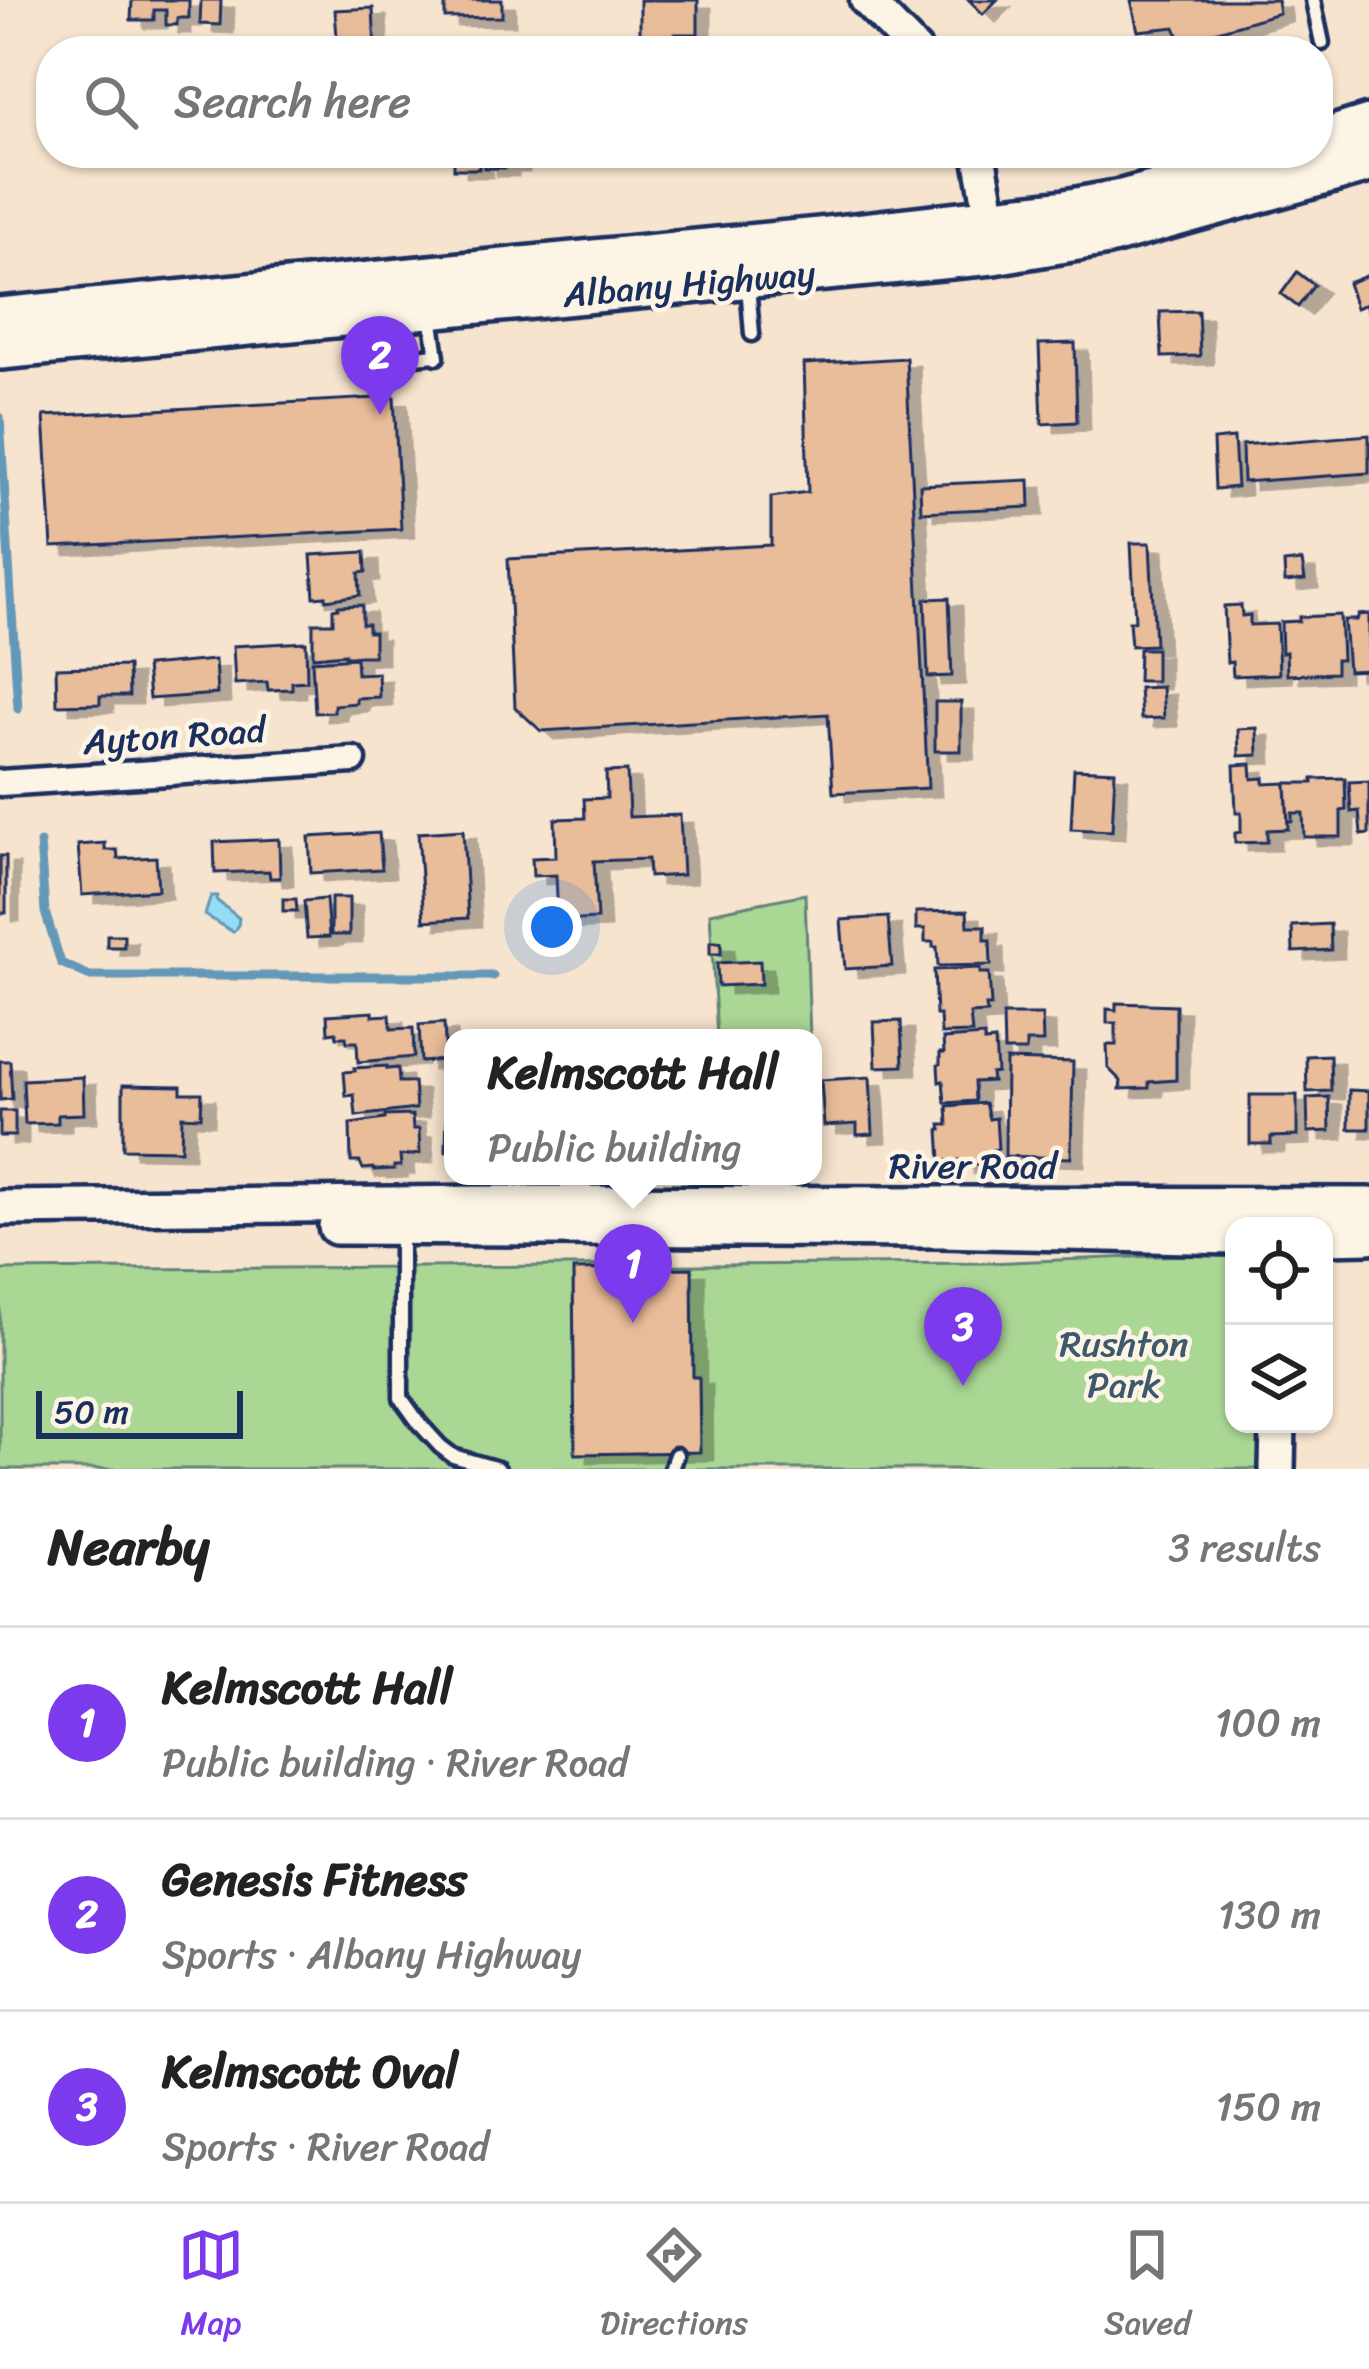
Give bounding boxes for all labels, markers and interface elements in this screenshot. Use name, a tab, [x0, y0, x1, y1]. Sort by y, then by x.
search box	[36, 36, 1333, 168]
text: Search here	[174, 62, 411, 142]
icon: search	[78, 69, 144, 135]
street label: Albany Highway	[559, 241, 818, 327]
pin: 2	[341, 316, 419, 415]
street label: Ayton Road	[80, 698, 270, 774]
your location	[522, 897, 582, 957]
popup	[444, 1029, 822, 1185]
text: Kelmscott Hall	[488, 1033, 778, 1113]
text: Public building	[488, 1113, 741, 1182]
street label: River Road	[889, 1134, 1059, 1198]
map controls	[1225, 1217, 1333, 1433]
button: locate	[1225, 1217, 1333, 1325]
pin: 1	[594, 1224, 672, 1323]
pin: 3	[924, 1287, 1002, 1386]
park label: Rushton Park	[1060, 1312, 1188, 1417]
button: layers	[1225, 1325, 1333, 1433]
text: 50 m	[54, 1383, 129, 1441]
scale bar	[36, 1385, 243, 1438]
text: Nearby	[48, 1502, 209, 1592]
text: 3 results	[1168, 1513, 1321, 1582]
text: Kelmscott Hall	[162, 1648, 453, 1728]
text: 1	[79, 1688, 95, 1757]
text: 100 m	[1215, 1688, 1321, 1757]
text: Public building · River Road	[162, 1728, 628, 1797]
text: Genesis Fitness	[162, 1840, 467, 1920]
text: 2	[76, 1880, 98, 1949]
text: 130 m	[1218, 1880, 1321, 1949]
text: Sports · Albany Highway	[162, 1920, 581, 1989]
text: Kelmscott Oval	[162, 2032, 458, 2112]
text: 3	[76, 2072, 98, 2141]
text: 150 m	[1216, 2072, 1321, 2141]
text: Sports · River Road	[162, 2112, 489, 2181]
tab: Map	[178, 2222, 244, 2352]
tab: Directions	[600, 2222, 748, 2352]
tab: Saved	[1104, 2222, 1191, 2352]

